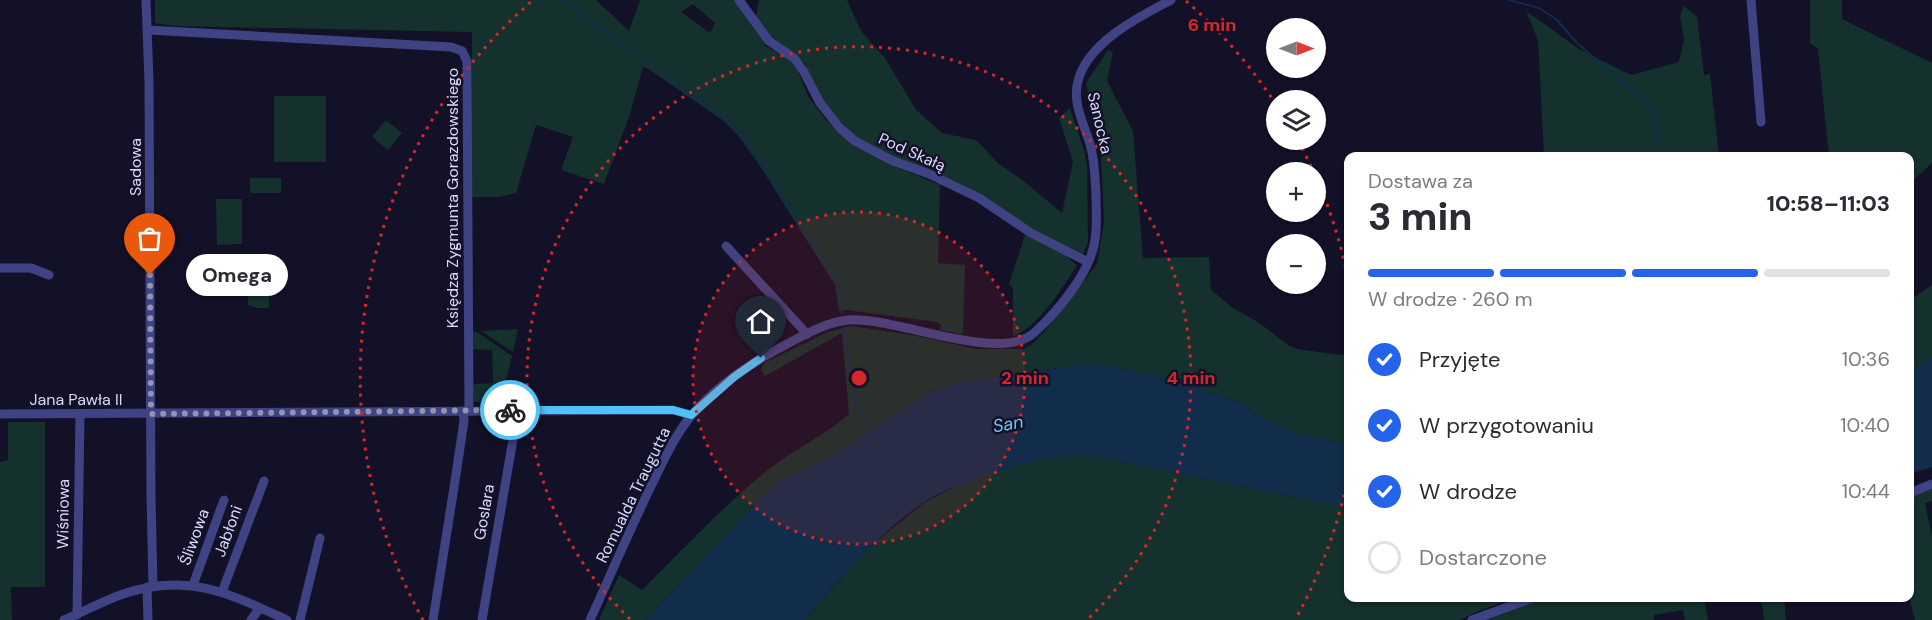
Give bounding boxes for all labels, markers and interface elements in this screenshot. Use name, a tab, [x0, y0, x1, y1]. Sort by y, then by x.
text: 6 min	[1188, 13, 1236, 37]
north arrow	[1266, 18, 1326, 78]
map controls	[1266, 18, 1326, 294]
street label: Księdza Zygmunta Gorazdowskiego	[442, 68, 463, 328]
street label: Sanocka	[1083, 90, 1117, 156]
button: layers	[1266, 90, 1326, 150]
street label: Pod Skałą	[875, 128, 949, 176]
street label: Sadowa	[125, 138, 146, 196]
button: +	[1266, 162, 1326, 222]
text: Dostawa za	[1368, 168, 1473, 194]
text: 10:58–11:03	[1767, 189, 1890, 218]
text: 3 min	[1368, 191, 1473, 242]
pin	[124, 213, 175, 275]
icon: bag	[133, 222, 166, 255]
button: −	[1266, 234, 1326, 294]
callout: Omega	[186, 254, 288, 296]
text: Omega	[202, 262, 272, 288]
text: W drodze · 260 m	[1368, 286, 1533, 312]
pin	[735, 296, 786, 358]
icon: home	[744, 305, 777, 338]
icon: check	[1368, 343, 1401, 376]
text: Przyjęte	[1419, 345, 1501, 374]
text: 10:36	[1842, 346, 1890, 372]
text: 2 min	[1001, 366, 1049, 390]
text: 4 min	[1167, 366, 1215, 390]
centre of rings	[849, 368, 869, 388]
courier	[480, 380, 540, 440]
street label: Jana Pawła II	[30, 389, 123, 410]
icon: bike	[494, 394, 527, 427]
icon: check	[1368, 409, 1401, 442]
water label: San	[991, 410, 1025, 438]
text: W przygotowaniu	[1419, 411, 1594, 440]
text: 10:40	[1840, 412, 1890, 438]
street label: Romualda Traugutta	[591, 424, 675, 566]
icon: check	[1368, 475, 1401, 508]
text: W drodze	[1419, 477, 1517, 506]
text: 10:44	[1842, 478, 1890, 504]
street label: Wiśniowa	[52, 479, 74, 549]
street label: Goslara	[469, 482, 499, 542]
street label: Jabłoni	[209, 502, 247, 560]
street label: Śliwowa	[174, 506, 214, 568]
text: Dostarczone	[1419, 543, 1547, 572]

